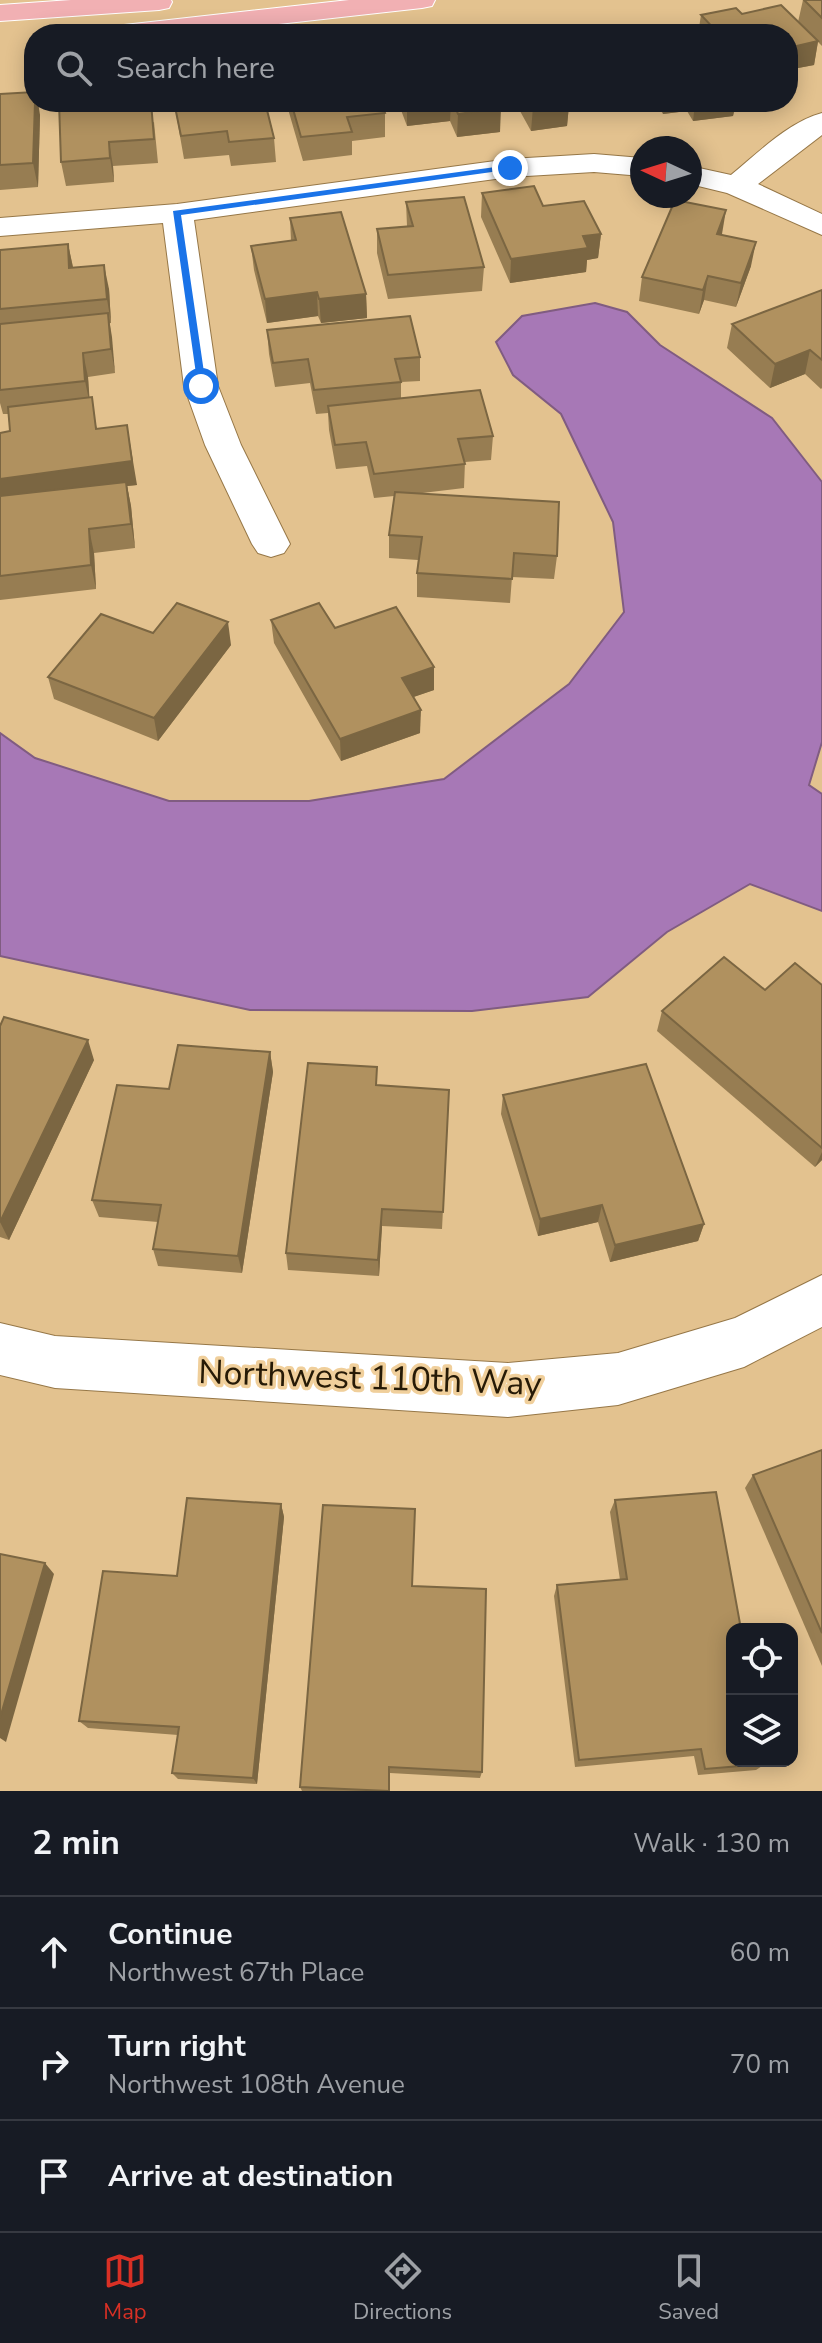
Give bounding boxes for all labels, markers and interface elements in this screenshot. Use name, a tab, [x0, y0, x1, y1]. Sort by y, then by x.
search box	[24, 24, 798, 112]
icon: search	[52, 46, 96, 90]
text: Search here	[116, 48, 275, 89]
north arrow	[630, 136, 702, 208]
route end	[492, 150, 528, 186]
route start	[183, 368, 219, 404]
street label: Northwest 110th Way	[198, 1349, 543, 1407]
map controls	[726, 1623, 798, 1767]
button: locate	[726, 1623, 798, 1695]
button: layers	[726, 1695, 798, 1767]
text: 2 min	[32, 1820, 120, 1866]
text: Walk · 130 m	[633, 1826, 790, 1861]
text: Continue	[108, 1914, 233, 1955]
icon: ahead	[32, 1930, 76, 1974]
text: 60 m	[730, 1935, 790, 1970]
text: Northwest 67th Place	[108, 1955, 364, 1990]
text: Turn right	[108, 2026, 246, 2067]
icon: right	[32, 2042, 76, 2086]
text: 70 m	[730, 2047, 790, 2082]
text: Northwest 108th Avenue	[108, 2067, 405, 2102]
icon: arrive	[32, 2154, 76, 2198]
text: Arrive at destination	[108, 2156, 393, 2197]
tab: Map	[103, 2249, 147, 2327]
tab: Directions	[353, 2249, 452, 2327]
tab: Saved	[658, 2249, 719, 2327]

